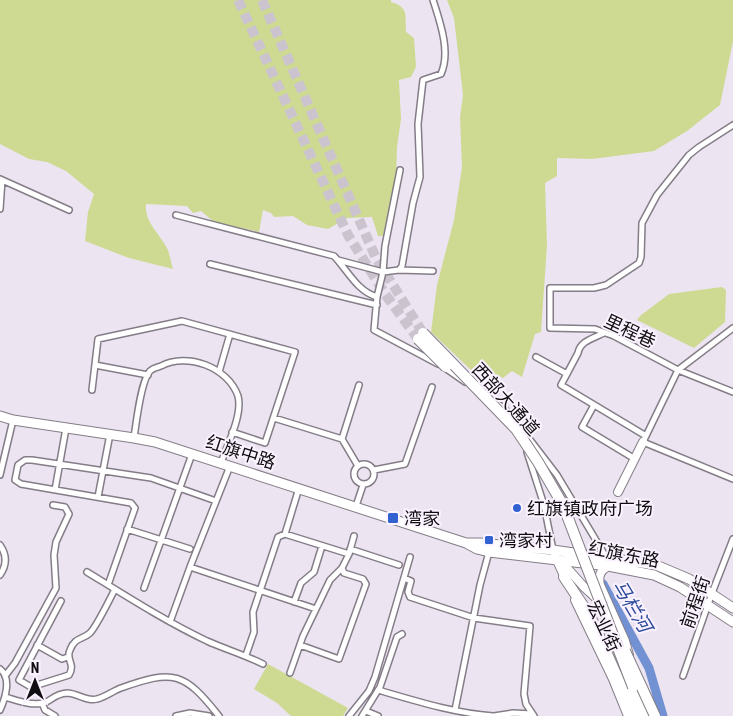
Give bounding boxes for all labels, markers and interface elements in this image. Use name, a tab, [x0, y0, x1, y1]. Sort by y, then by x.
street label: 里程巷	[601, 310, 659, 352]
street label: 西部大通道	[468, 359, 544, 439]
street label: 红旗中路	[204, 431, 278, 473]
place label: 红旗镇政府广场	[527, 498, 653, 519]
marker: 红旗镇政府广场	[511, 502, 523, 514]
place label: 湾家	[404, 508, 440, 529]
marker: 湾家	[386, 511, 400, 525]
place label: 湾家村	[499, 530, 553, 551]
marker: 湾家村	[483, 534, 495, 546]
street label: 红旗东路	[587, 537, 661, 571]
street label: 前程街	[676, 573, 714, 631]
water label: 马栏河	[607, 576, 659, 640]
street label: 宏业街	[583, 597, 625, 655]
north arrow	[10, 656, 60, 706]
text: N	[31, 660, 39, 676]

